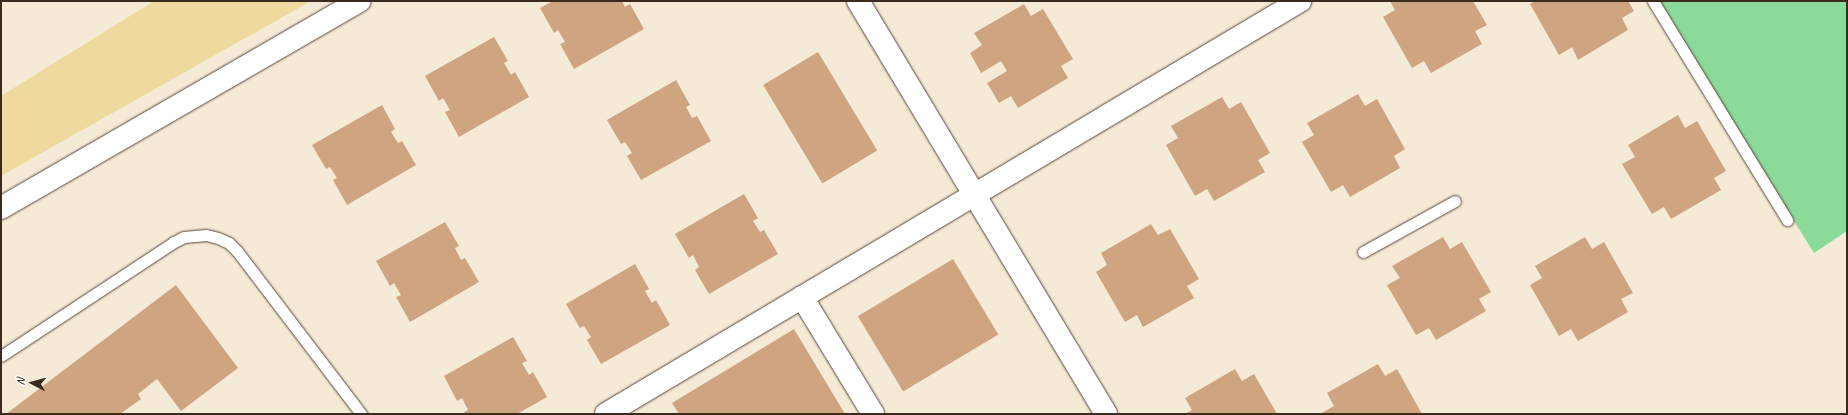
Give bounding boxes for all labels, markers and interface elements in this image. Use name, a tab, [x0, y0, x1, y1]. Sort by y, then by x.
north arrow	[12, 363, 52, 403]
text: N	[13, 378, 27, 386]

